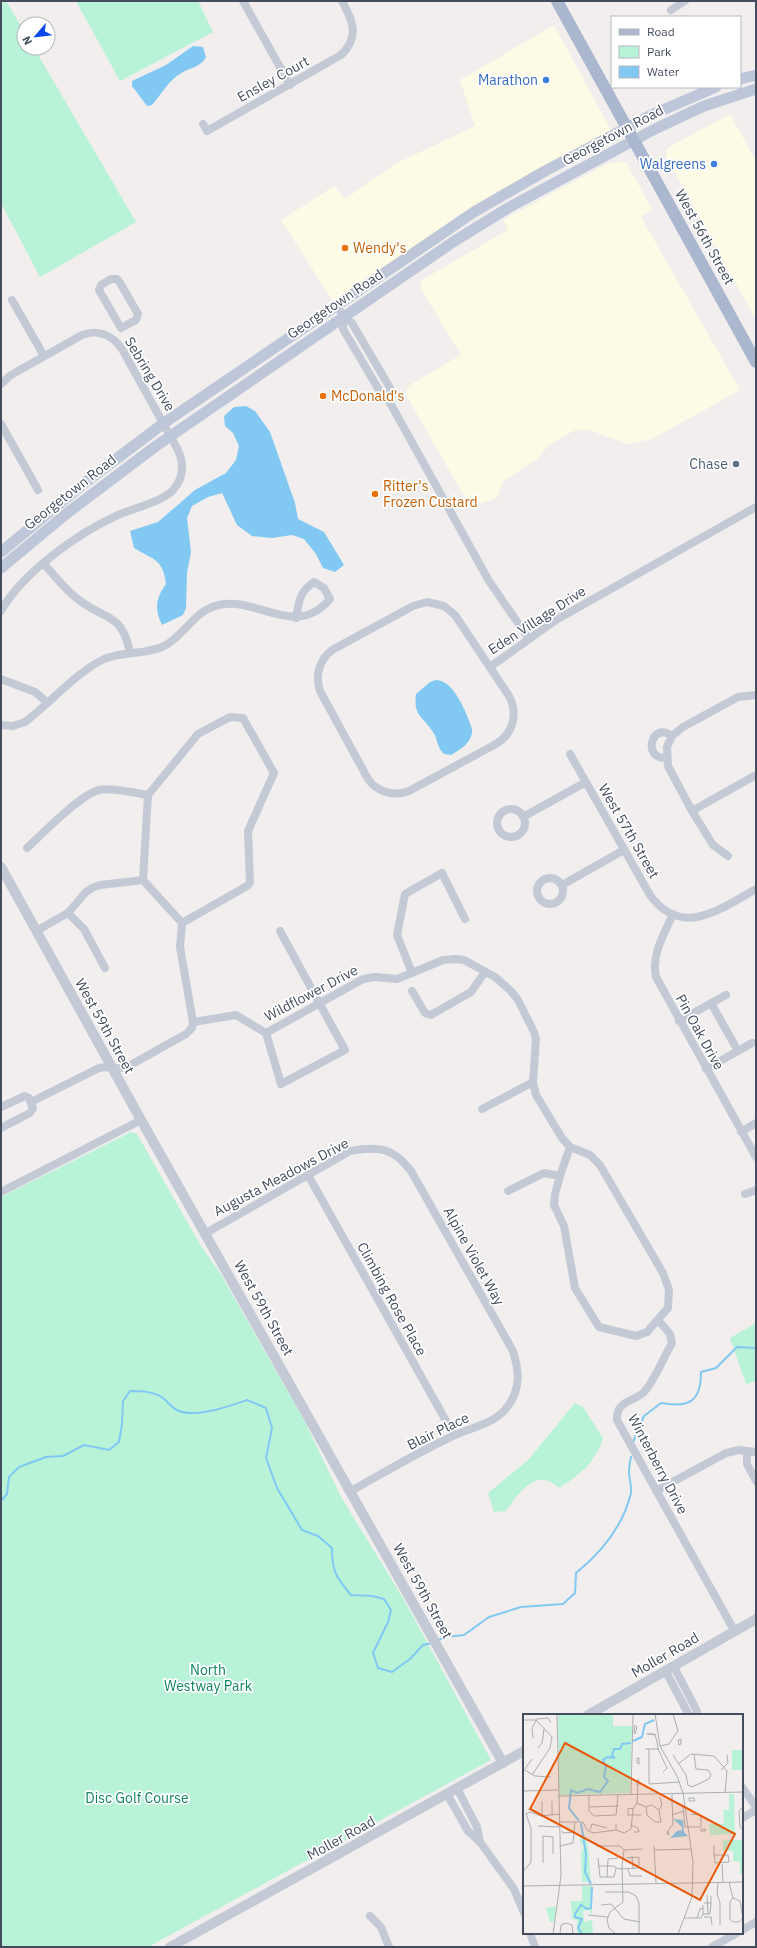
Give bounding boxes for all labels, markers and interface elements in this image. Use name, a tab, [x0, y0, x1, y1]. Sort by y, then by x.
north arrow	[16, 16, 56, 56]
legend	[611, 16, 741, 88]
text: Road	[647, 24, 675, 39]
text: N	[19, 34, 35, 47]
text: Park	[647, 44, 672, 59]
street label: Ensley Court	[234, 52, 312, 106]
text: Water	[647, 64, 680, 79]
place label: Marathon	[478, 71, 538, 89]
marker: Marathon	[541, 75, 551, 85]
street label: Georgetown Road	[559, 101, 667, 169]
place label: Walgreens	[640, 155, 706, 173]
marker: Walgreens	[709, 159, 719, 169]
street label: West 56th Street	[671, 186, 739, 288]
place label: Wendy's	[353, 239, 407, 257]
marker: Wendy's	[340, 243, 350, 253]
street label: Georgetown Road	[284, 265, 386, 343]
street label: Sebring Drive	[121, 333, 179, 415]
place label: McDonald's	[331, 387, 404, 405]
marker: McDonald's	[318, 391, 328, 401]
street label: Georgetown Road	[20, 450, 120, 534]
place label: Chase	[689, 455, 728, 473]
marker: Chase	[731, 459, 741, 469]
place label: Ritter's Frozen Custard	[383, 477, 478, 511]
marker: Ritter's Frozen Custard	[370, 489, 380, 499]
street label: Eden Village Drive	[485, 582, 590, 658]
street label: West 57th Street	[595, 780, 663, 882]
street label: Wildflower Drive	[261, 961, 361, 1025]
street label: West 59th Street	[71, 975, 139, 1077]
street label: Pin Oak Drive	[672, 991, 728, 1073]
street label: Augusta Meadows Drive	[210, 1134, 352, 1220]
street label: Alpine Violet Way	[440, 1204, 508, 1308]
street label: Climbing Rose Place	[353, 1239, 431, 1359]
street label: West 59th Street	[230, 1257, 298, 1359]
street label: Blair Place	[404, 1408, 472, 1454]
street label: Winterberry Drive	[624, 1411, 692, 1517]
street label: West 59th Street	[389, 1540, 457, 1642]
street label: Moller Road	[628, 1628, 702, 1682]
park label: North Westway Park	[164, 1661, 253, 1695]
inset map	[523, 1714, 743, 1934]
park label: Disc Golf Course	[85, 1789, 189, 1807]
street label: Moller Road	[304, 1812, 378, 1864]

